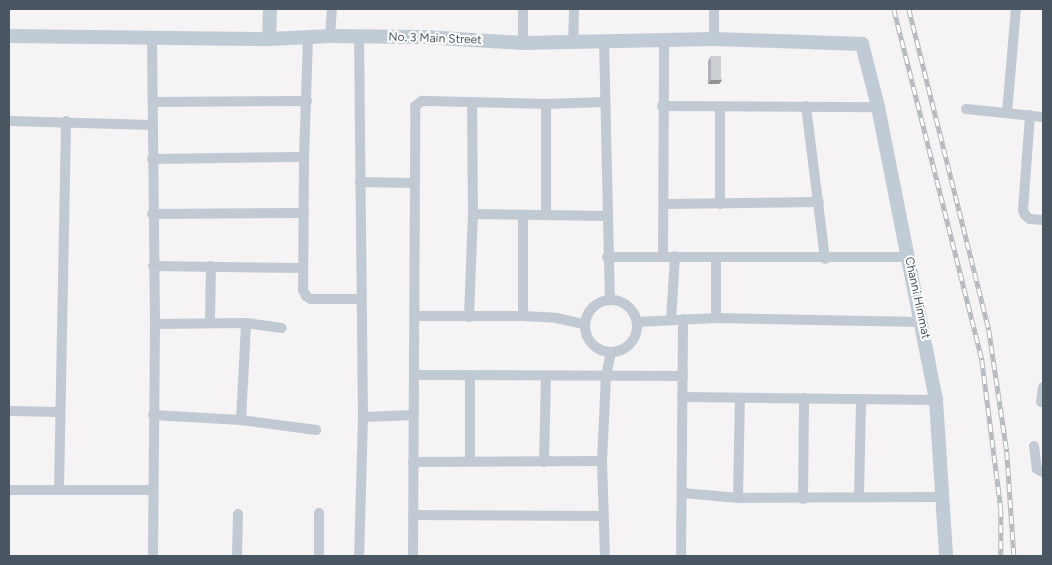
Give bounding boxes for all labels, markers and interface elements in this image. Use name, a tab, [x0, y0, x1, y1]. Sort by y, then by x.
street label: No. 3 Main Street	[388, 30, 482, 48]
street label: Channi Himmat	[901, 256, 933, 340]

